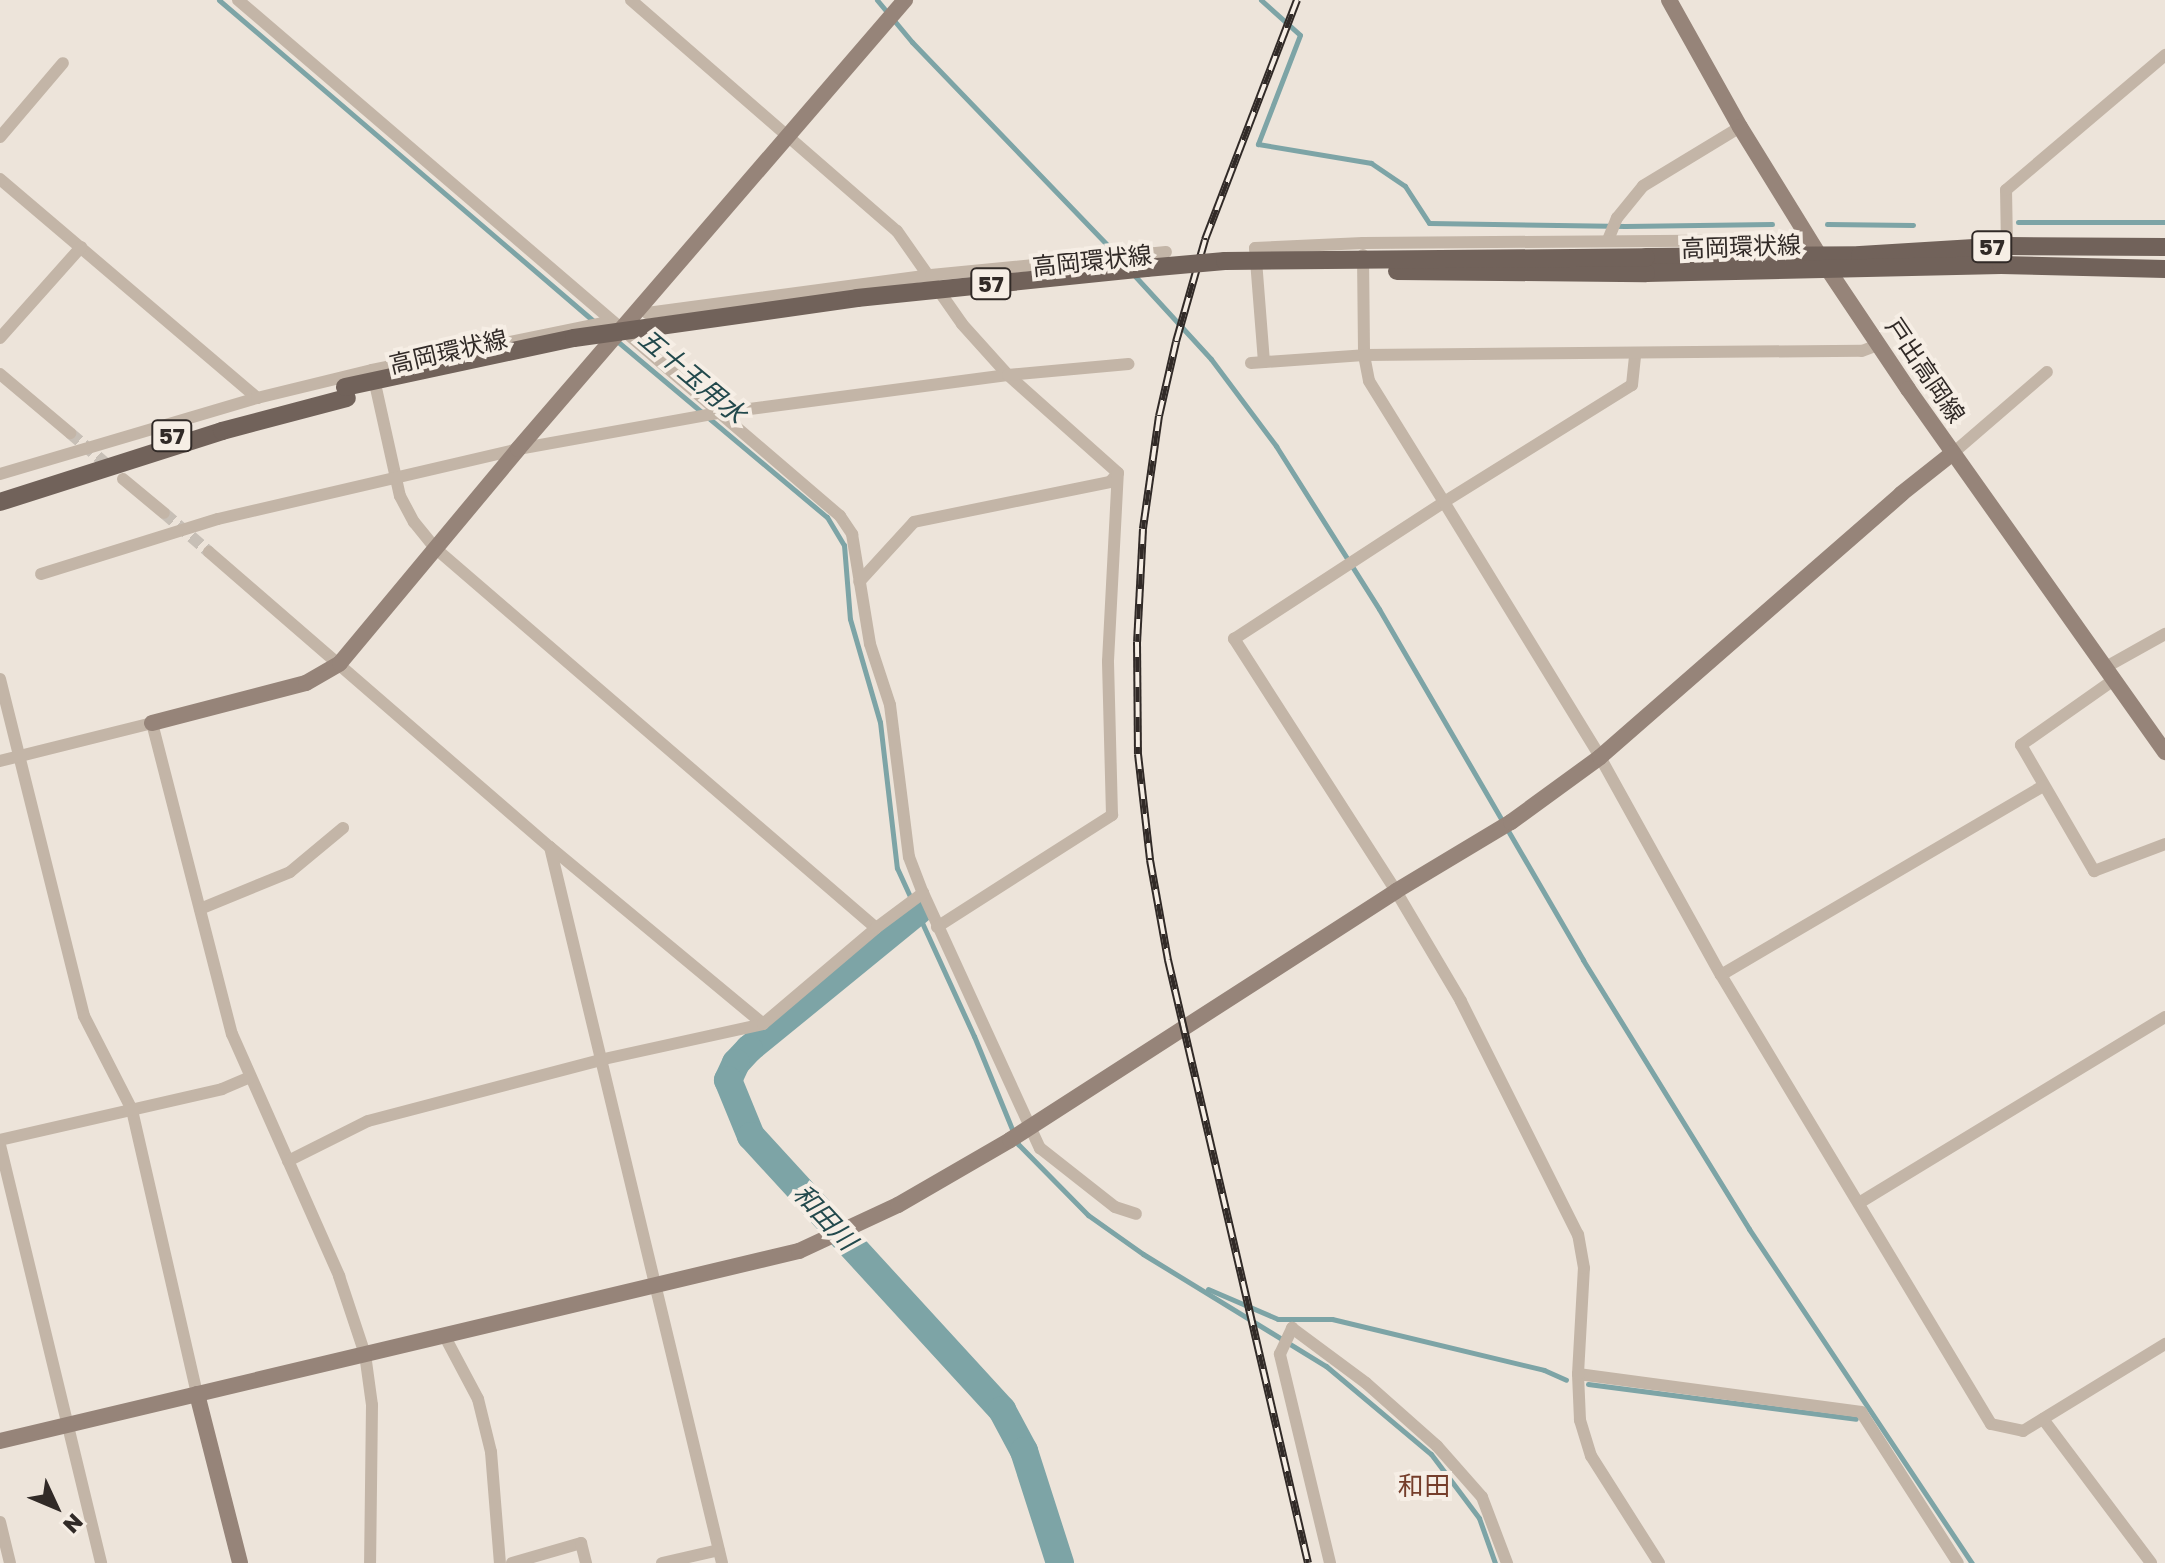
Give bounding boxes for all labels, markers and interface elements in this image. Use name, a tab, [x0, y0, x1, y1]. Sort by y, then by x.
road number: 57	[1970, 229, 2014, 265]
street label: 高岡環状線	[1681, 230, 1801, 262]
street label: 高岡環状線	[1031, 239, 1153, 281]
road number: 57	[969, 266, 1013, 302]
street label: 戸出高岡線	[1881, 312, 1971, 428]
water label: 五十玉用水	[632, 322, 752, 430]
street label: 高岡環状線	[386, 323, 510, 379]
road number: 57	[150, 418, 194, 454]
water label: 和田川	[787, 1178, 863, 1256]
north arrow	[16, 1467, 96, 1547]
district label: 和田	[1398, 1470, 1450, 1502]
text: N	[58, 1509, 89, 1539]

